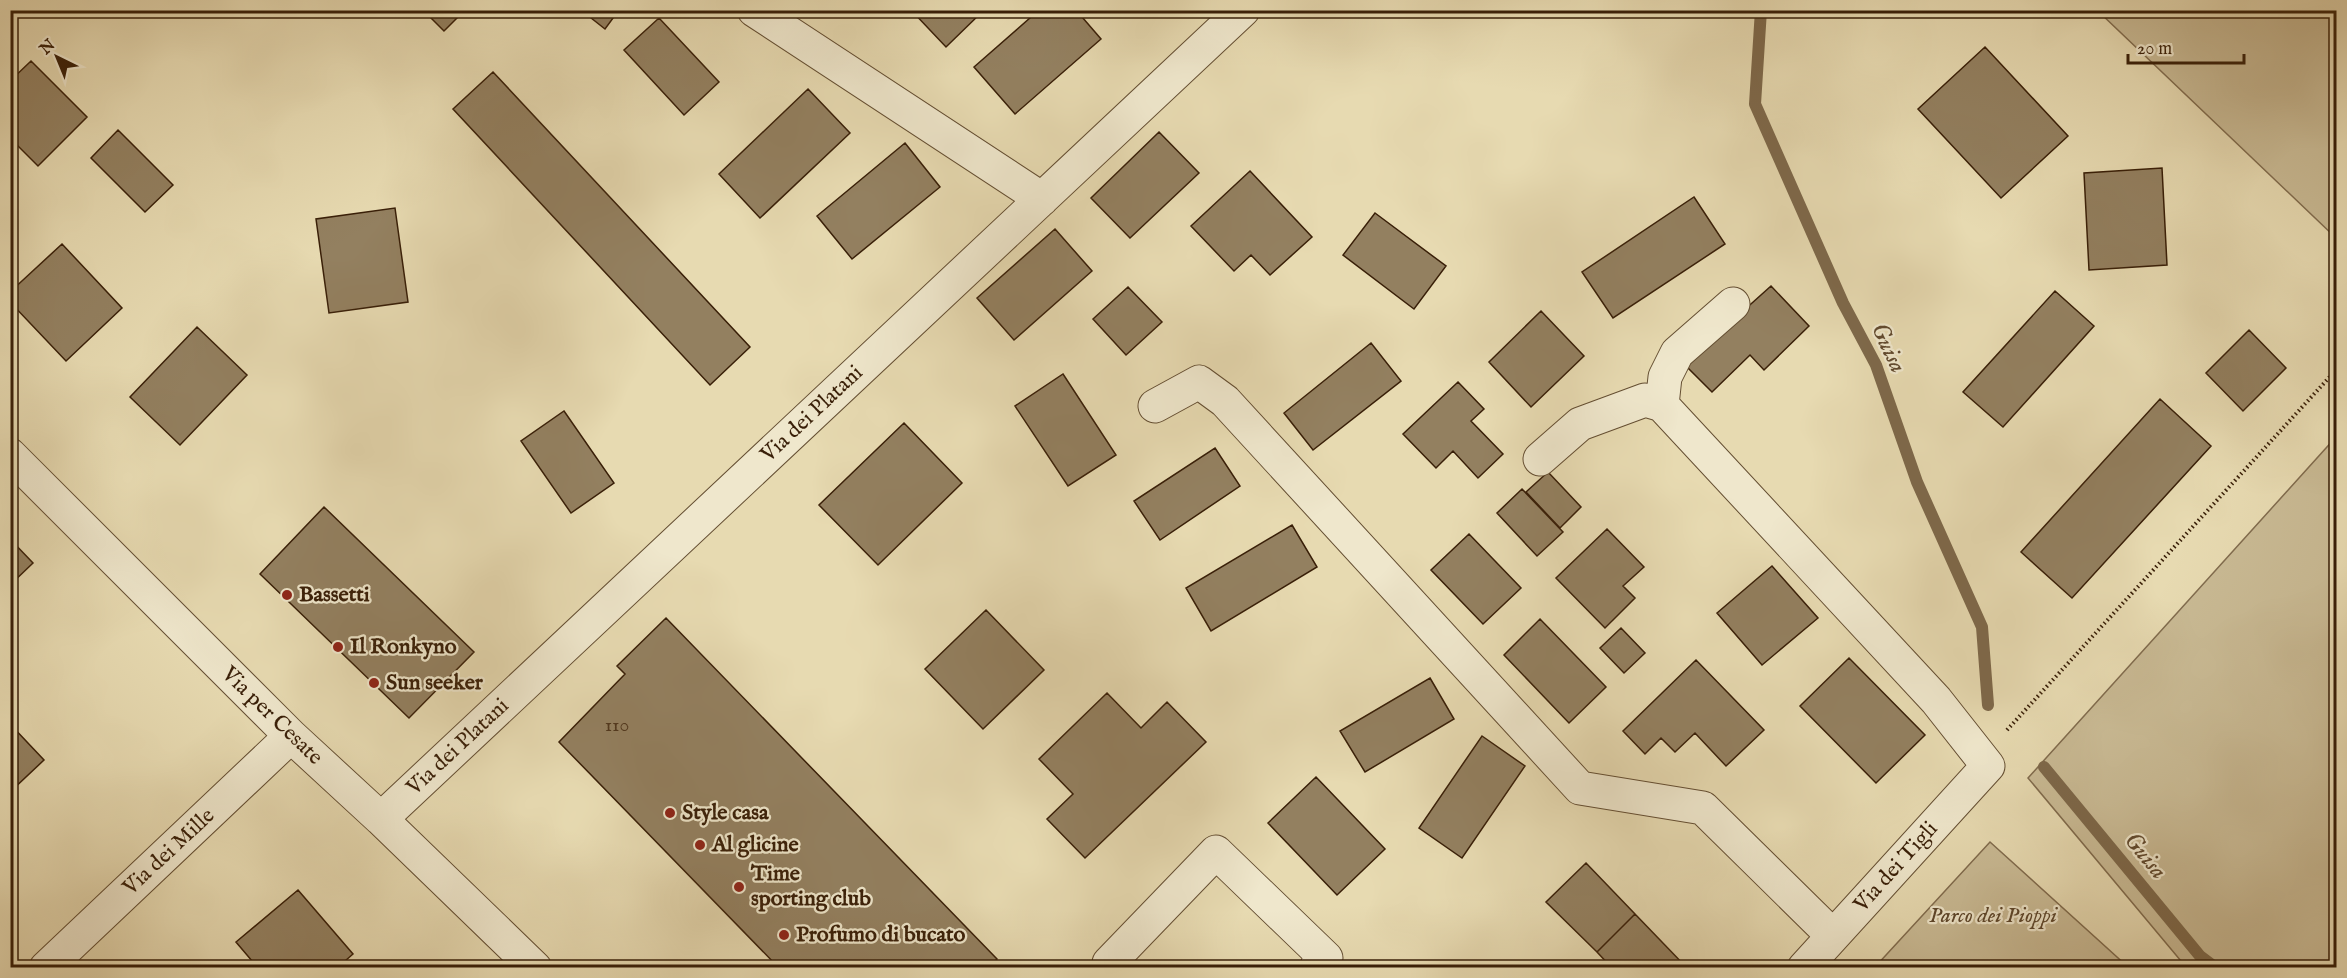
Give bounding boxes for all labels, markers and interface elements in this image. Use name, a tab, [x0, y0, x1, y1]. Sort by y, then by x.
north arrow	[27, 27, 87, 87]
scale bar	[2128, 27, 2244, 65]
text: N	[36, 35, 60, 60]
text: 20 m	[2137, 38, 2172, 61]
water label: Guisa	[1863, 318, 1913, 378]
street label: Via dei Platani	[754, 359, 869, 469]
place label: Bassetti	[299, 581, 370, 609]
marker: Bassetti	[280, 588, 294, 602]
place label: Il Ronkyno	[350, 633, 457, 661]
marker: Il Ronkyno	[331, 640, 345, 654]
street label: Via per Cesate	[215, 660, 329, 771]
place label: Sun seeker	[386, 669, 484, 697]
marker: Sun seeker	[367, 676, 381, 690]
street label: Via dei Platani	[400, 692, 515, 802]
house number: 110	[605, 713, 629, 738]
place label: Style casa	[682, 799, 769, 827]
street label: Via dei Mille	[116, 802, 221, 902]
marker: Style casa	[663, 806, 677, 820]
street label: Via dei Tigli	[1847, 816, 1944, 919]
water label: Guisa	[2117, 826, 2173, 886]
place label: Al glicine	[711, 831, 799, 859]
marker: Al glicine	[693, 838, 707, 852]
place label: Time sporting club	[750, 860, 871, 913]
marker: Time sporting club	[732, 880, 746, 894]
park label: Parco dei Pioppi	[1929, 902, 2059, 930]
place label: Profumo di bucato	[796, 921, 965, 949]
marker: Profumo di bucato	[777, 928, 791, 942]

